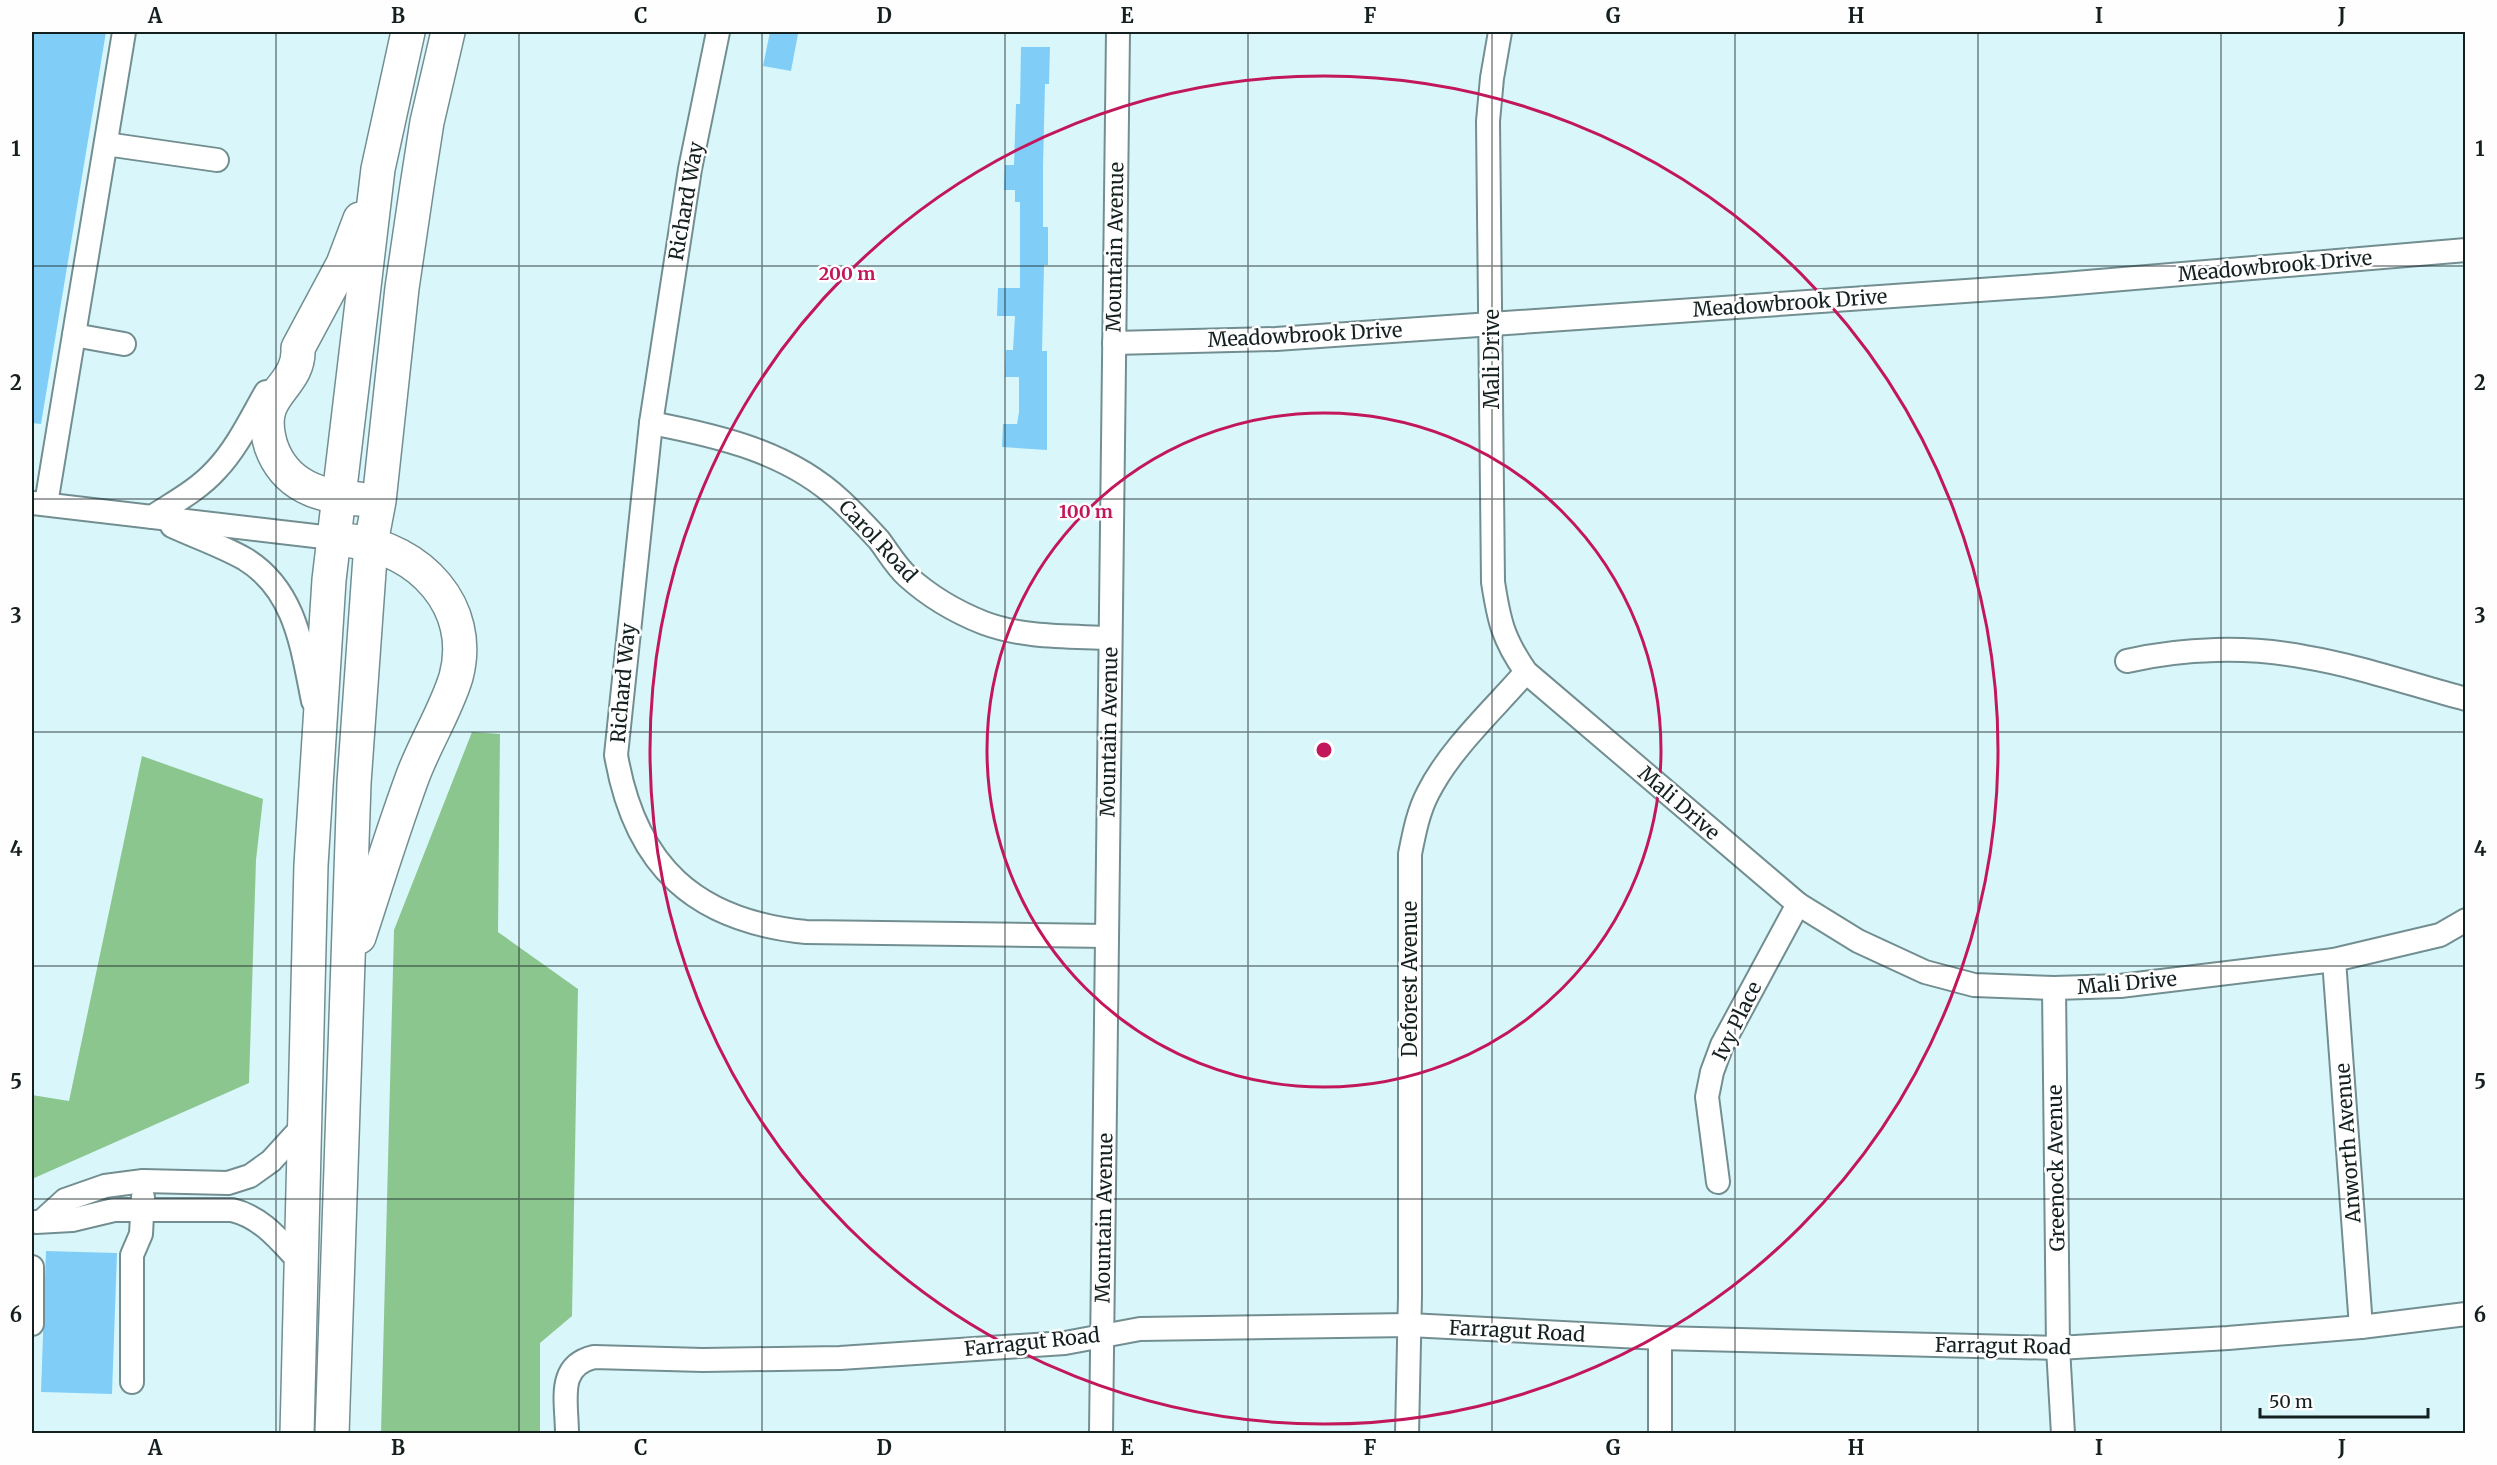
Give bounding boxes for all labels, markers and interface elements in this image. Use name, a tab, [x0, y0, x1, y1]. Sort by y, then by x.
text: A	[147, 3, 163, 28]
text: B	[391, 3, 405, 28]
text: C	[634, 3, 648, 28]
text: D	[876, 3, 892, 28]
text: E	[1120, 3, 1134, 28]
text: F	[1364, 3, 1377, 28]
text: G	[1606, 3, 1621, 28]
text: H	[1848, 3, 1864, 28]
text: I	[2095, 3, 2103, 28]
text: J	[2337, 3, 2346, 28]
text: 1	[11, 136, 21, 161]
text: 1	[2475, 136, 2485, 161]
street label: Richard Way	[663, 139, 708, 262]
street label: Mountain Avenue	[1101, 162, 1128, 332]
street label: Meadowbrook Drive	[2177, 245, 2373, 286]
text: 200 m	[819, 262, 875, 285]
street label: Meadowbrook Drive	[1692, 283, 1888, 322]
street label: Mali Drive	[1479, 309, 1504, 409]
street label: Meadowbrook Drive	[1207, 317, 1403, 352]
text: 2	[10, 370, 22, 395]
text: 2	[2474, 370, 2486, 395]
street label: Carol Road	[834, 494, 923, 587]
text: 100 m	[1059, 500, 1113, 523]
text: 3	[10, 603, 22, 628]
text: 3	[2474, 603, 2486, 628]
street label: Richard Way	[605, 622, 640, 744]
street label: Mountain Avenue	[1095, 647, 1122, 817]
centre of rings	[1314, 740, 1334, 760]
street label: Mali Drive	[1633, 760, 1725, 845]
text: 4	[10, 836, 23, 861]
text: 4	[2474, 836, 2487, 861]
street label: Deforest Avenue	[1397, 901, 1422, 1057]
street label: Mali Drive	[2076, 966, 2178, 999]
street label: Ivy Place	[1707, 977, 1766, 1065]
street label: Anworth Avenue	[2329, 1062, 2366, 1225]
text: 5	[10, 1069, 22, 1094]
text: 5	[2474, 1069, 2486, 1094]
street label: Greenock Avenue	[2042, 1084, 2069, 1252]
street label: Mountain Avenue	[1090, 1133, 1117, 1303]
text: 6	[10, 1302, 22, 1327]
text: 6	[2474, 1302, 2486, 1327]
street label: Farragut Road	[1448, 1314, 1586, 1347]
street label: Farragut Road	[963, 1322, 1101, 1361]
street label: Farragut Road	[1935, 1332, 2071, 1359]
scale bar	[2260, 1381, 2428, 1419]
text: 50 m	[2269, 1390, 2313, 1413]
text: A	[147, 1435, 163, 1460]
text: B	[391, 1435, 405, 1460]
text: C	[634, 1435, 648, 1460]
text: D	[876, 1435, 892, 1460]
text: E	[1120, 1435, 1134, 1460]
text: F	[1364, 1435, 1377, 1460]
text: G	[1606, 1435, 1621, 1460]
text: H	[1848, 1435, 1864, 1460]
text: I	[2095, 1435, 2103, 1460]
text: J	[2337, 1435, 2346, 1460]

